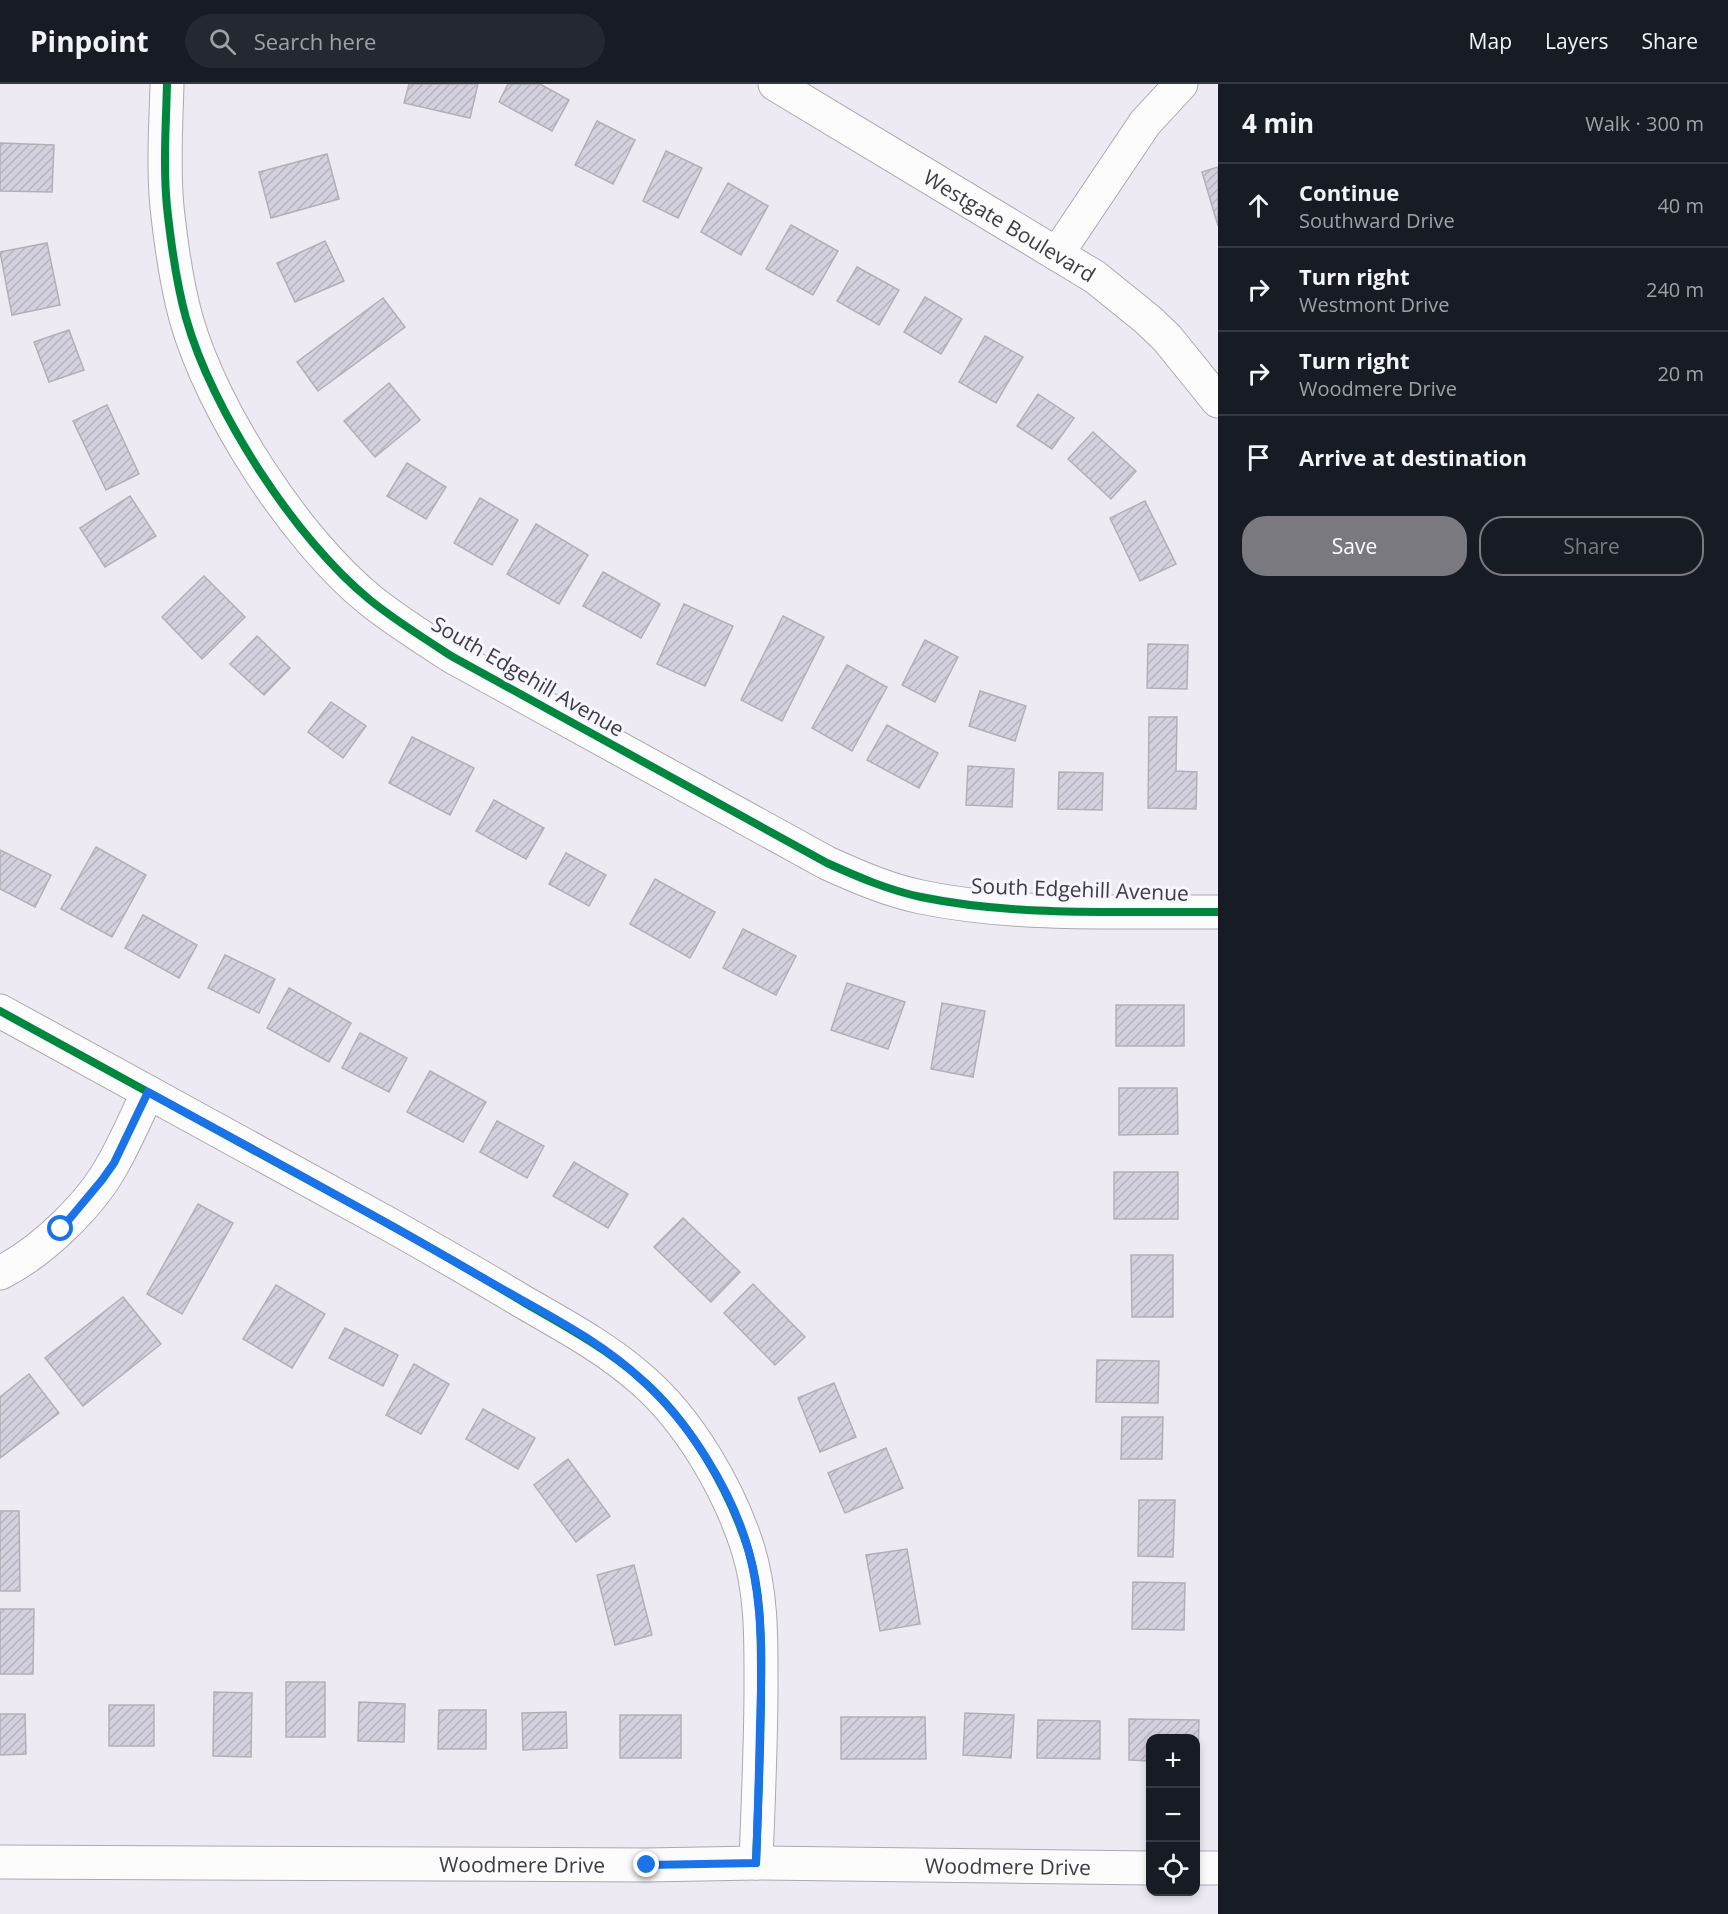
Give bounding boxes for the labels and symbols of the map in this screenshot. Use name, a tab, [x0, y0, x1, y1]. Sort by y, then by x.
street label: Westgate Boulevard	[918, 163, 1101, 288]
street label: South Edgehill Avenue	[427, 609, 629, 743]
street label: South Edgehill Avenue	[971, 871, 1189, 907]
route start	[47, 1215, 73, 1241]
street label: Woodmere Drive	[439, 1850, 605, 1879]
route end	[633, 1851, 659, 1877]
street label: Woodmere Drive	[925, 1851, 1091, 1881]

